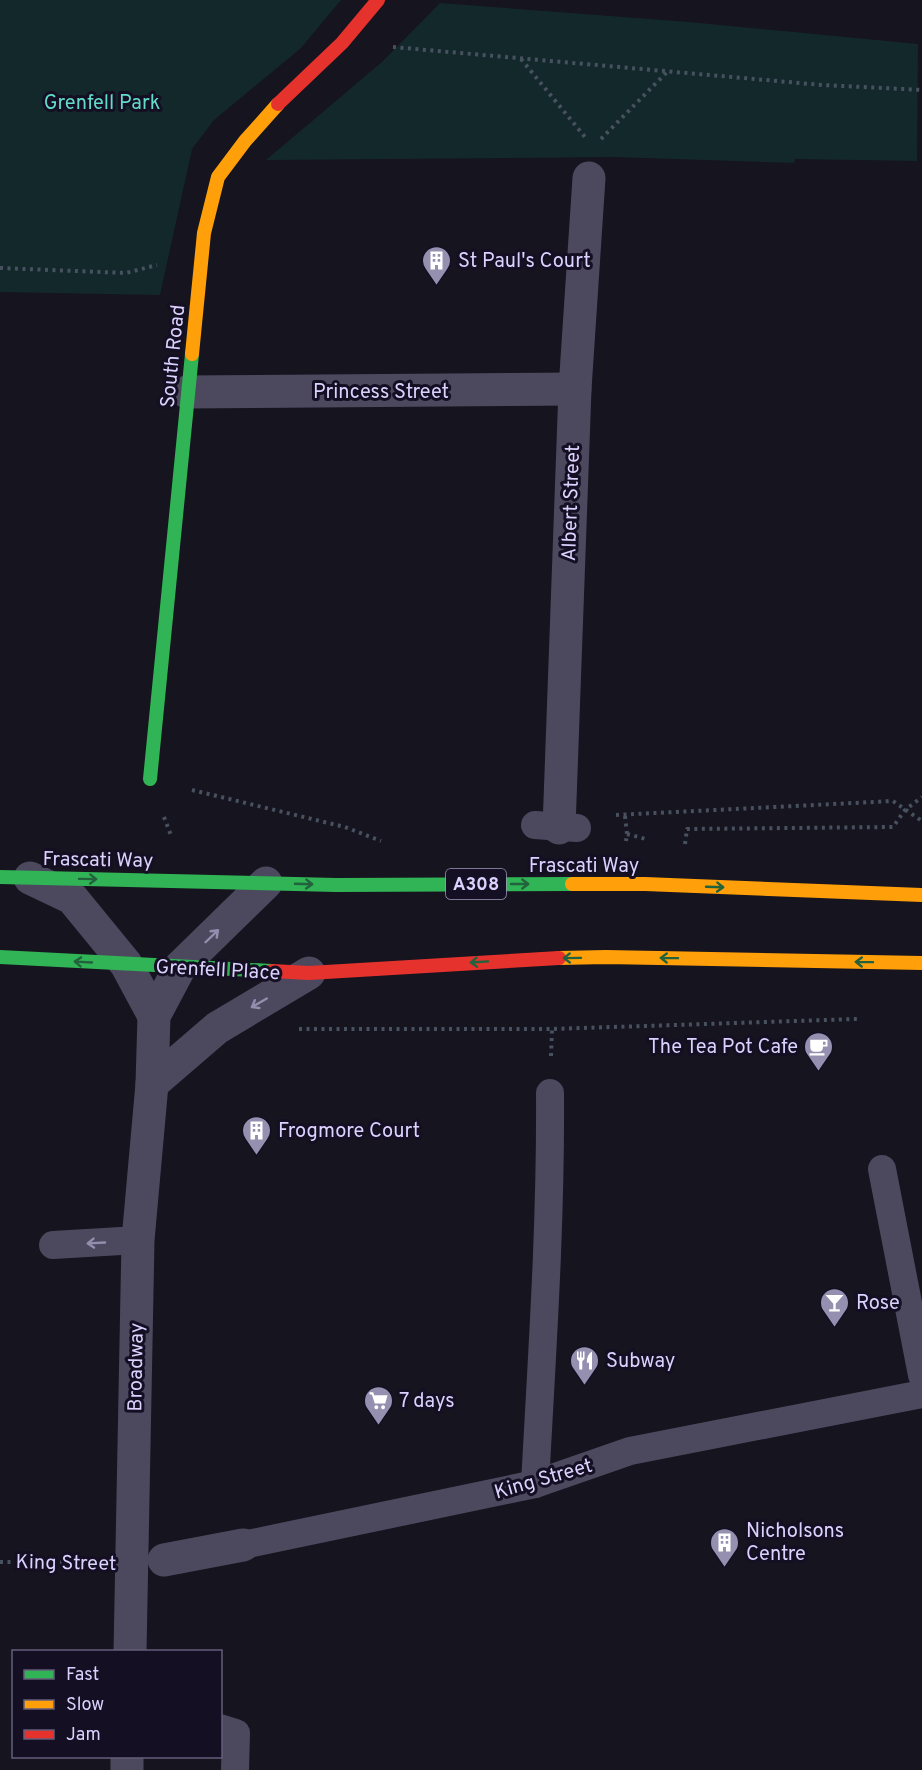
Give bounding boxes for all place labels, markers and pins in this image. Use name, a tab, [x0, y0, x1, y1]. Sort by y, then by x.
building icon: St Paul's Court	[421, 244, 453, 286]
place label: St Paul's Court	[458, 249, 591, 275]
cafe icon: The Tea Pot Cafe	[803, 1030, 835, 1072]
place label: The Tea Pot Cafe	[648, 1035, 798, 1061]
building icon: Frogmore Court	[241, 1114, 273, 1156]
place label: Frogmore Court	[278, 1119, 420, 1145]
bar icon: Rose	[819, 1286, 851, 1328]
place label: Rose	[856, 1291, 900, 1317]
restaurant icon: Subway	[569, 1344, 601, 1386]
place label: Subway	[606, 1349, 675, 1375]
supermarket icon: 7 days	[362, 1384, 394, 1426]
place label: 7 days	[399, 1389, 455, 1415]
place label: Nicholsons Centre	[746, 1519, 844, 1568]
building icon: Nicholsons Centre	[709, 1526, 741, 1568]

